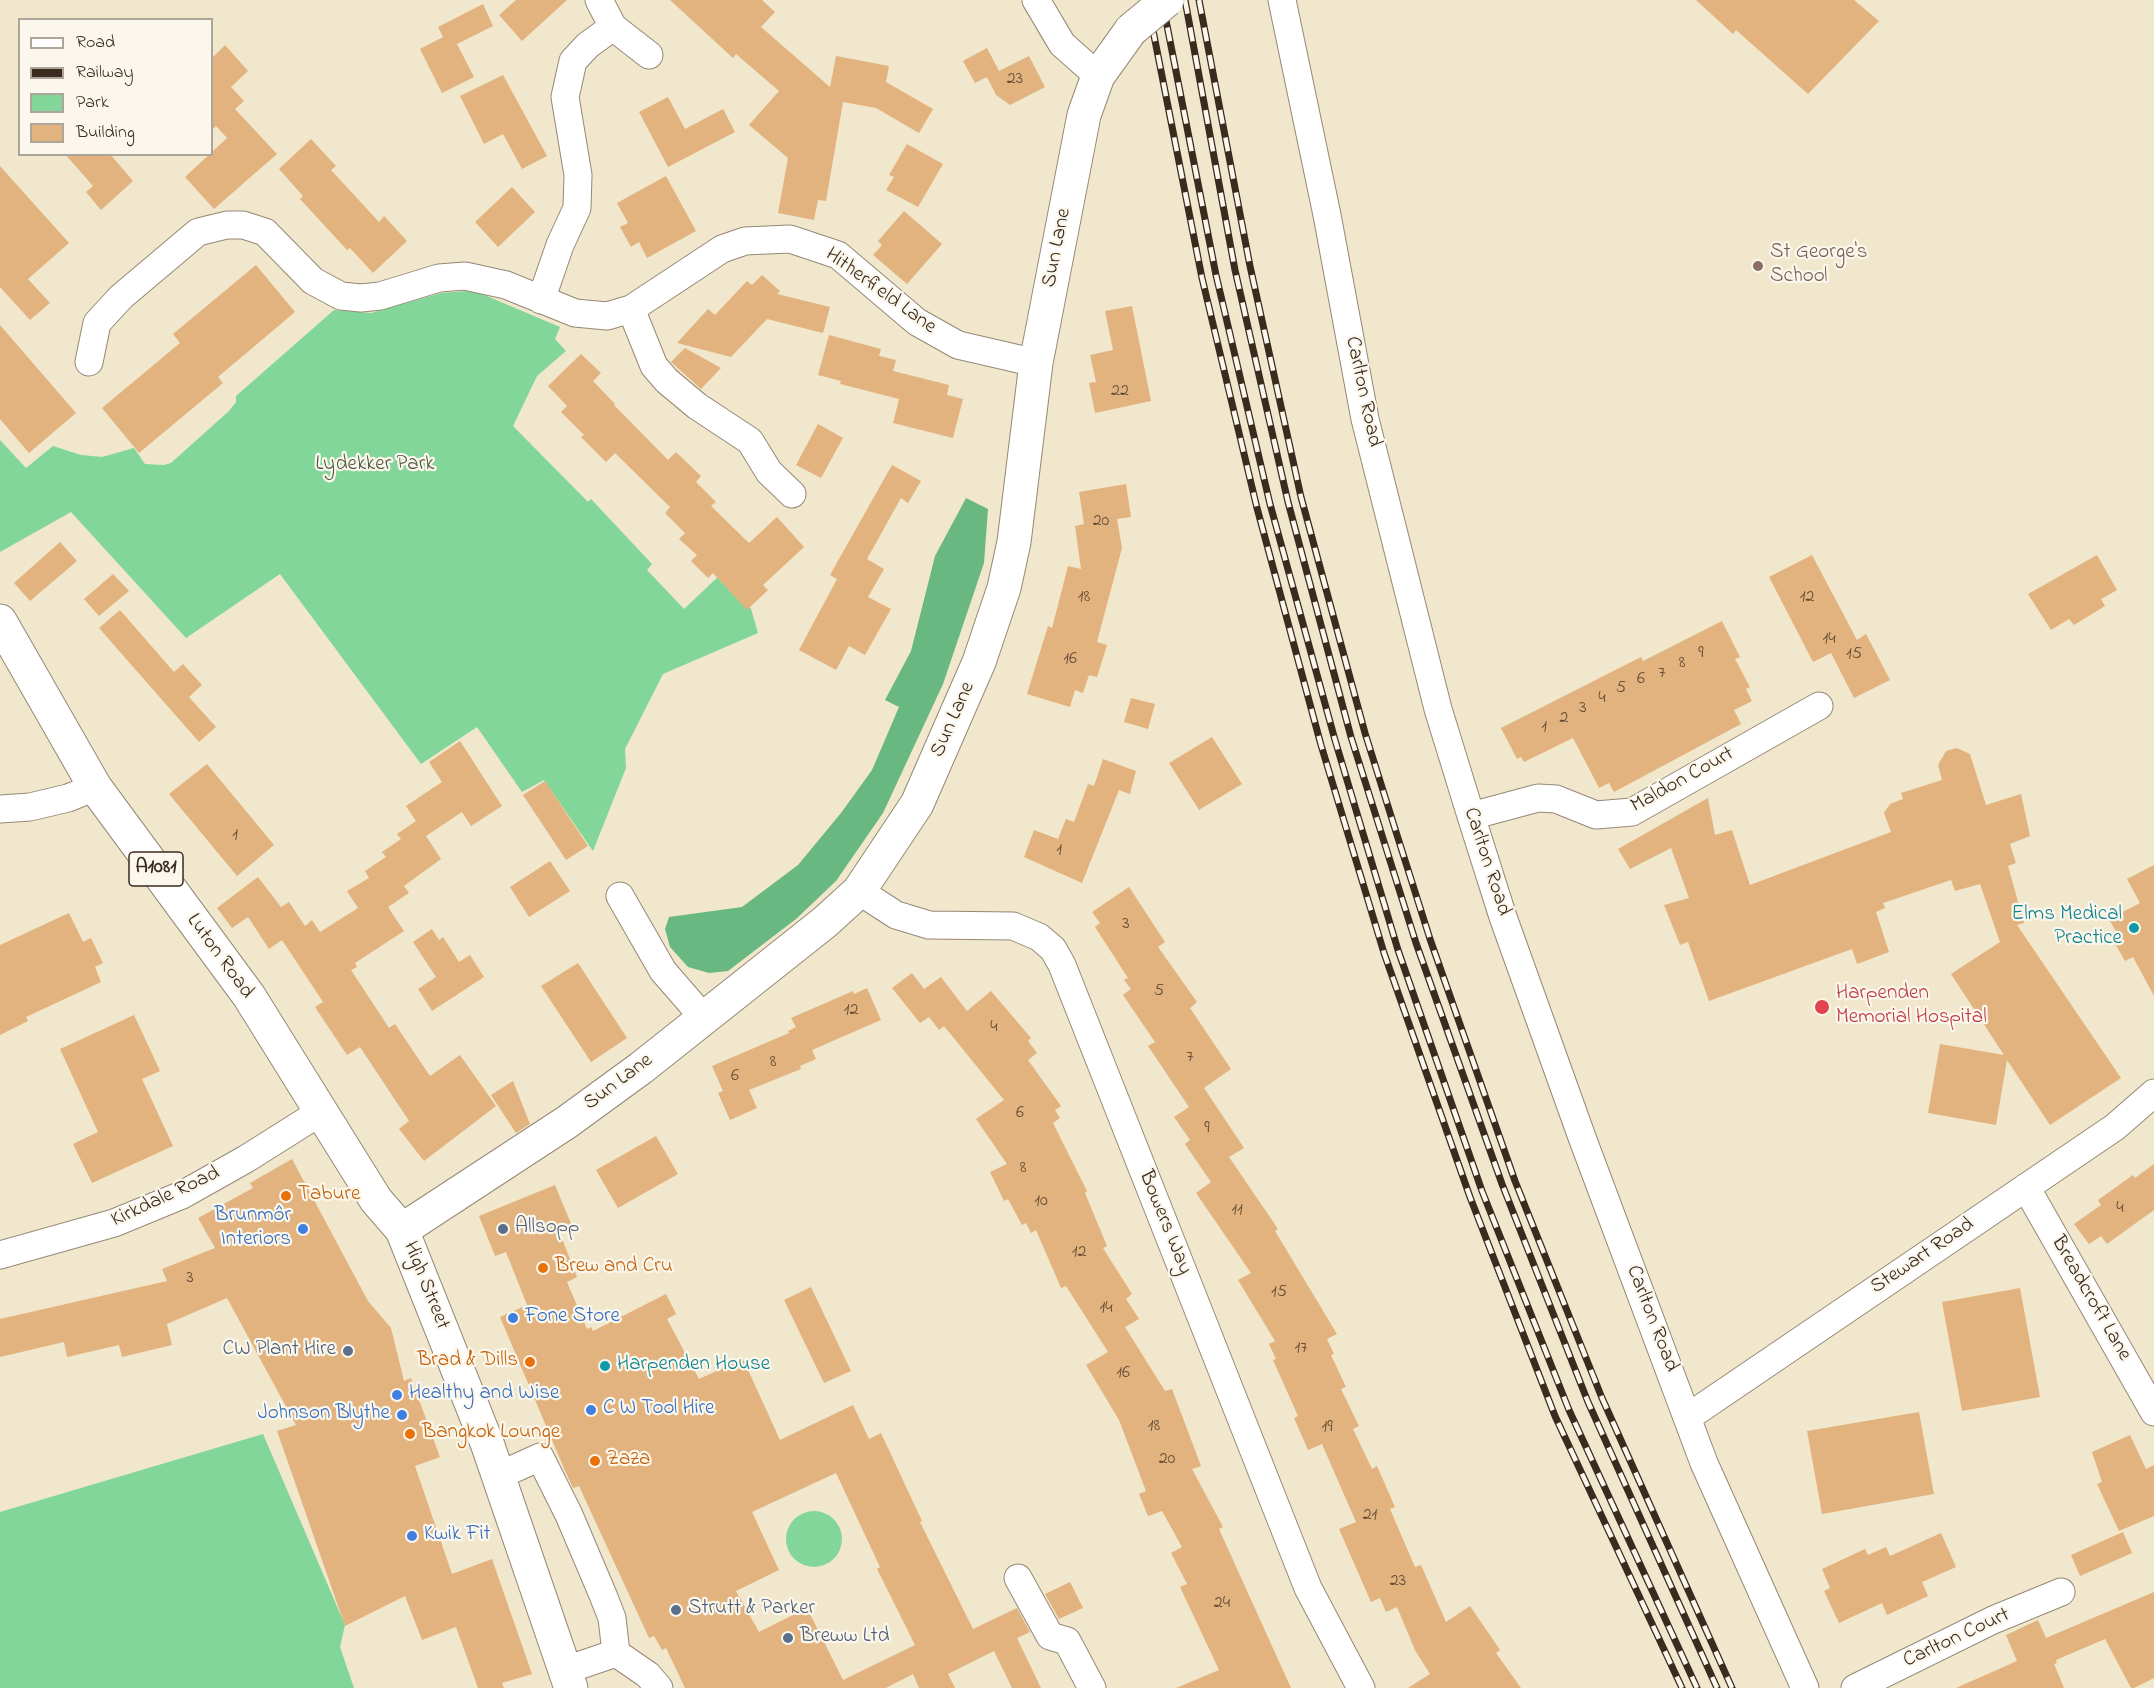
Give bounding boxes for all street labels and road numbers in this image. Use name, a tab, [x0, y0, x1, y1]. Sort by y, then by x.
street label: Sun Lane	[1038, 206, 1078, 290]
street label: Hitherfield Lane	[819, 243, 941, 341]
street label: Carlton Road	[1338, 335, 1386, 449]
street label: Sun Lane	[926, 678, 982, 762]
street label: Maldon Court	[1627, 742, 1739, 820]
street label: Carlton Road	[1457, 805, 1515, 919]
road number: A1081	[129, 852, 183, 886]
street label: Luton Road	[180, 910, 258, 1004]
street label: Sun Lane	[580, 1049, 658, 1117]
street label: Kirkdale Road	[108, 1162, 224, 1234]
street label: Bowers Way	[1132, 1167, 1196, 1279]
street label: Stewart Road	[1866, 1213, 1980, 1301]
street label: Breadcroft Lane	[2044, 1232, 2136, 1366]
street label: High Street	[396, 1238, 454, 1334]
street label: Carlton Road	[1619, 1262, 1683, 1376]
street label: Carlton Court	[1900, 1603, 2014, 1675]

